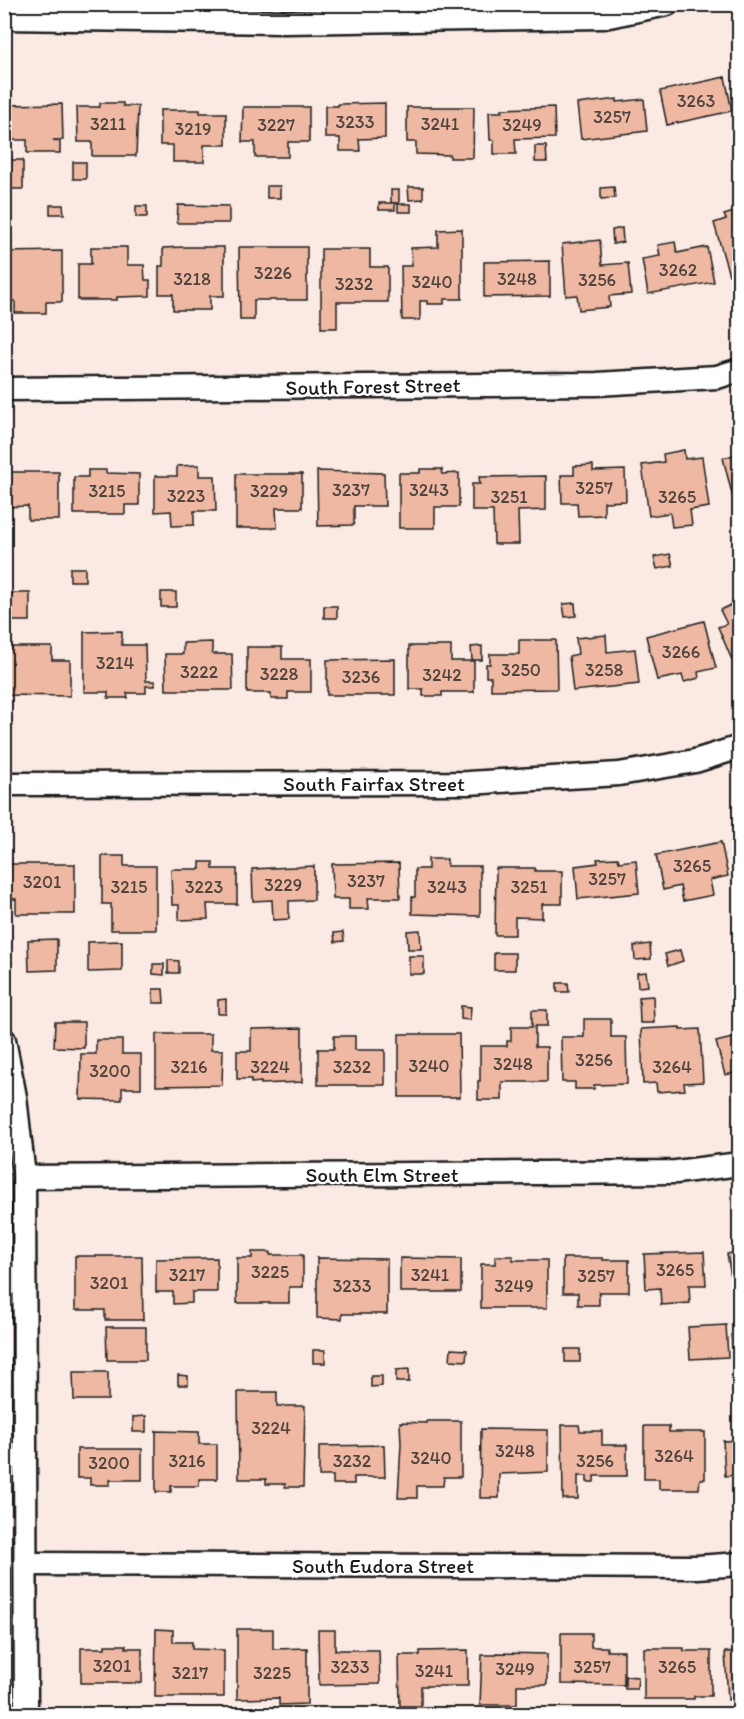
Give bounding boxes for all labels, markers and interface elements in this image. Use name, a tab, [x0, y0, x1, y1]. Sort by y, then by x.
house number: 3263	[677, 90, 715, 112]
house number: 3257	[593, 106, 631, 128]
house number: 3233	[336, 111, 375, 133]
house number: 3211	[90, 113, 126, 135]
house number: 3241	[421, 113, 459, 135]
house number: 3227	[257, 114, 295, 136]
house number: 3249	[502, 114, 542, 136]
house number: 3219	[174, 118, 212, 140]
house number: 3262	[659, 259, 698, 281]
house number: 3226	[254, 262, 292, 284]
house number: 3218	[173, 268, 211, 290]
house number: 3248	[497, 268, 537, 290]
house number: 3256	[578, 269, 616, 291]
house number: 3240	[411, 271, 453, 293]
house number: 3232	[335, 273, 374, 295]
street label: South Forest Street	[285, 372, 461, 400]
house number: 3257	[575, 477, 613, 499]
house number: 3237	[332, 479, 370, 501]
house number: 3243	[409, 479, 449, 501]
house number: 3215	[88, 480, 126, 502]
house number: 3229	[250, 480, 288, 502]
house number: 3223	[167, 485, 205, 507]
house number: 3251	[490, 486, 528, 508]
house number: 3265	[658, 486, 696, 508]
house number: 3266	[662, 641, 700, 663]
house number: 3214	[96, 652, 134, 674]
house number: 3250	[501, 659, 541, 681]
house number: 3258	[585, 659, 623, 681]
house number: 3222	[180, 661, 219, 683]
house number: 3228	[260, 663, 298, 685]
house number: 3242	[422, 664, 462, 686]
house number: 3236	[342, 666, 380, 688]
street label: South Fairfax Street	[283, 771, 465, 796]
house number: 3265	[673, 855, 711, 877]
house number: 3257	[588, 868, 626, 890]
house number: 3237	[347, 870, 385, 892]
house number: 3201	[23, 871, 61, 893]
house number: 3229	[264, 874, 302, 896]
house number: 3215	[110, 876, 148, 898]
house number: 3223	[185, 876, 223, 898]
house number: 3243	[427, 876, 467, 898]
house number: 3251	[510, 876, 548, 898]
house number: 3256	[575, 1049, 613, 1071]
house number: 3248	[493, 1053, 533, 1075]
house number: 3240	[408, 1055, 450, 1077]
house number: 3216	[170, 1056, 208, 1078]
house number: 3224	[250, 1056, 290, 1078]
house number: 3232	[333, 1056, 372, 1078]
house number: 3264	[652, 1056, 692, 1078]
house number: 3200	[89, 1060, 131, 1082]
street label: South Elm Street	[305, 1162, 459, 1187]
house number: 3265	[656, 1259, 694, 1281]
house number: 3225	[251, 1261, 289, 1283]
house number: 3217	[169, 1264, 205, 1286]
house number: 3241	[411, 1264, 449, 1286]
house number: 3257	[577, 1265, 615, 1287]
house number: 3201	[90, 1272, 128, 1294]
house number: 3233	[333, 1275, 372, 1297]
house number: 3249	[494, 1275, 534, 1297]
house number: 3224	[251, 1417, 291, 1439]
house number: 3248	[495, 1440, 535, 1462]
house number: 3264	[654, 1445, 694, 1467]
house number: 3240	[410, 1447, 452, 1469]
house number: 3216	[168, 1450, 206, 1472]
house number: 3232	[333, 1450, 372, 1472]
house number: 3256	[576, 1450, 614, 1472]
house number: 3200	[88, 1452, 130, 1474]
street label: South Eudora Street	[292, 1553, 474, 1578]
house number: 3201	[93, 1655, 131, 1677]
house number: 3233	[331, 1656, 370, 1678]
house number: 3257	[573, 1656, 611, 1678]
house number: 3265	[658, 1656, 696, 1678]
house number: 3249	[495, 1658, 535, 1680]
house number: 3241	[415, 1660, 453, 1682]
house number: 3217	[172, 1662, 208, 1684]
house number: 3225	[253, 1662, 291, 1684]

